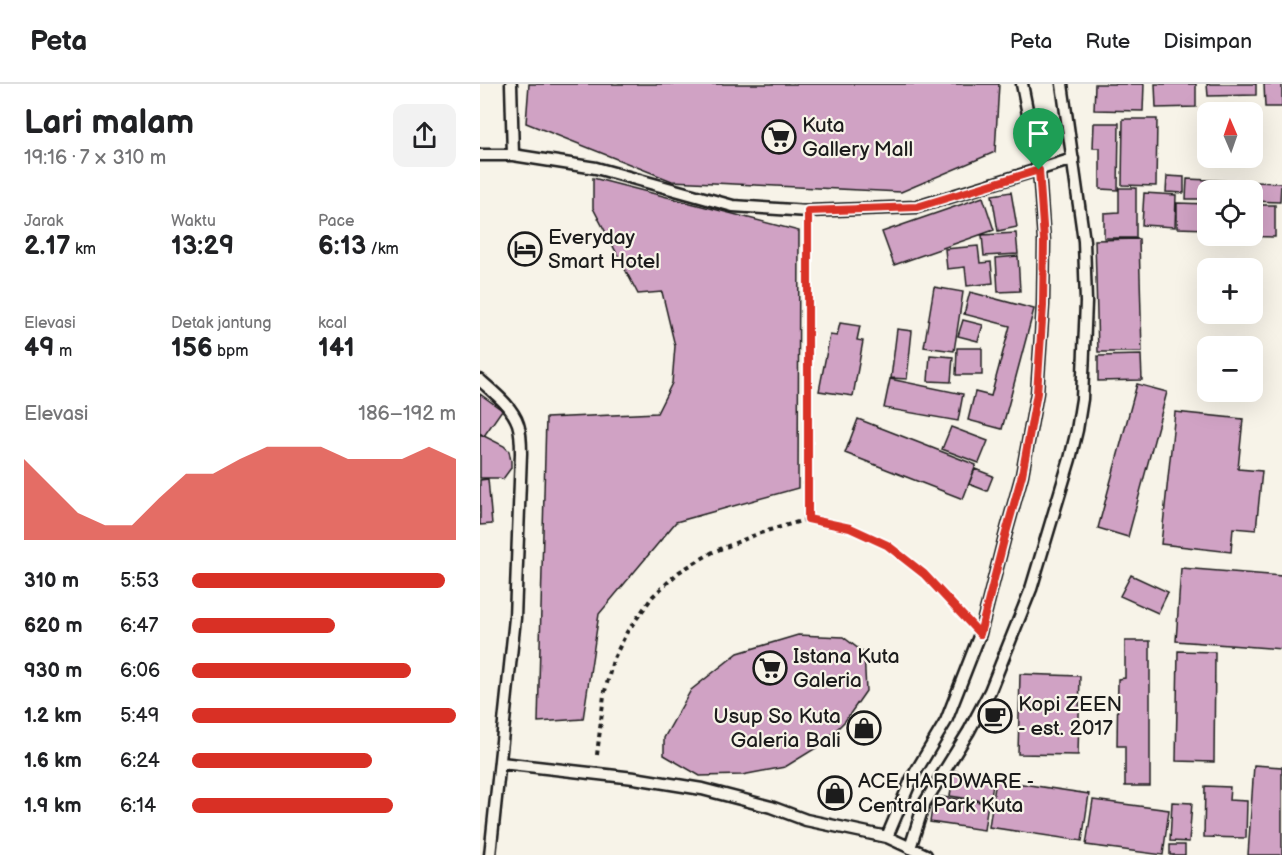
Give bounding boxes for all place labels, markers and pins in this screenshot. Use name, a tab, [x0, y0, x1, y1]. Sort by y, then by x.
pin	[1013, 108, 1064, 170]
place label: Kuta Gallery Mall	[802, 113, 913, 162]
supermarket icon: Kuta Gallery Mall	[761, 119, 797, 155]
place label: Everyday Smart Hotel	[548, 225, 660, 274]
hotel icon: Everyday Smart Hotel	[507, 231, 543, 267]
place label: Istana Kuta Galeria	[793, 644, 900, 693]
supermarket icon: Istana Kuta Galeria	[752, 650, 788, 686]
place label: Kopi ZEEN - est. 2017	[1018, 692, 1122, 741]
cafe icon: Kopi ZEEN - est. 2017	[977, 698, 1013, 734]
place label: Usup So Kuta Galeria Bali	[713, 704, 841, 753]
shop icon: Usup So Kuta Galeria Bali	[846, 710, 882, 746]
place label: ACE HARDWARE - Central Park Kuta	[858, 769, 1034, 818]
shop icon: ACE HARDWARE - Central Park Kuta	[817, 775, 853, 811]

